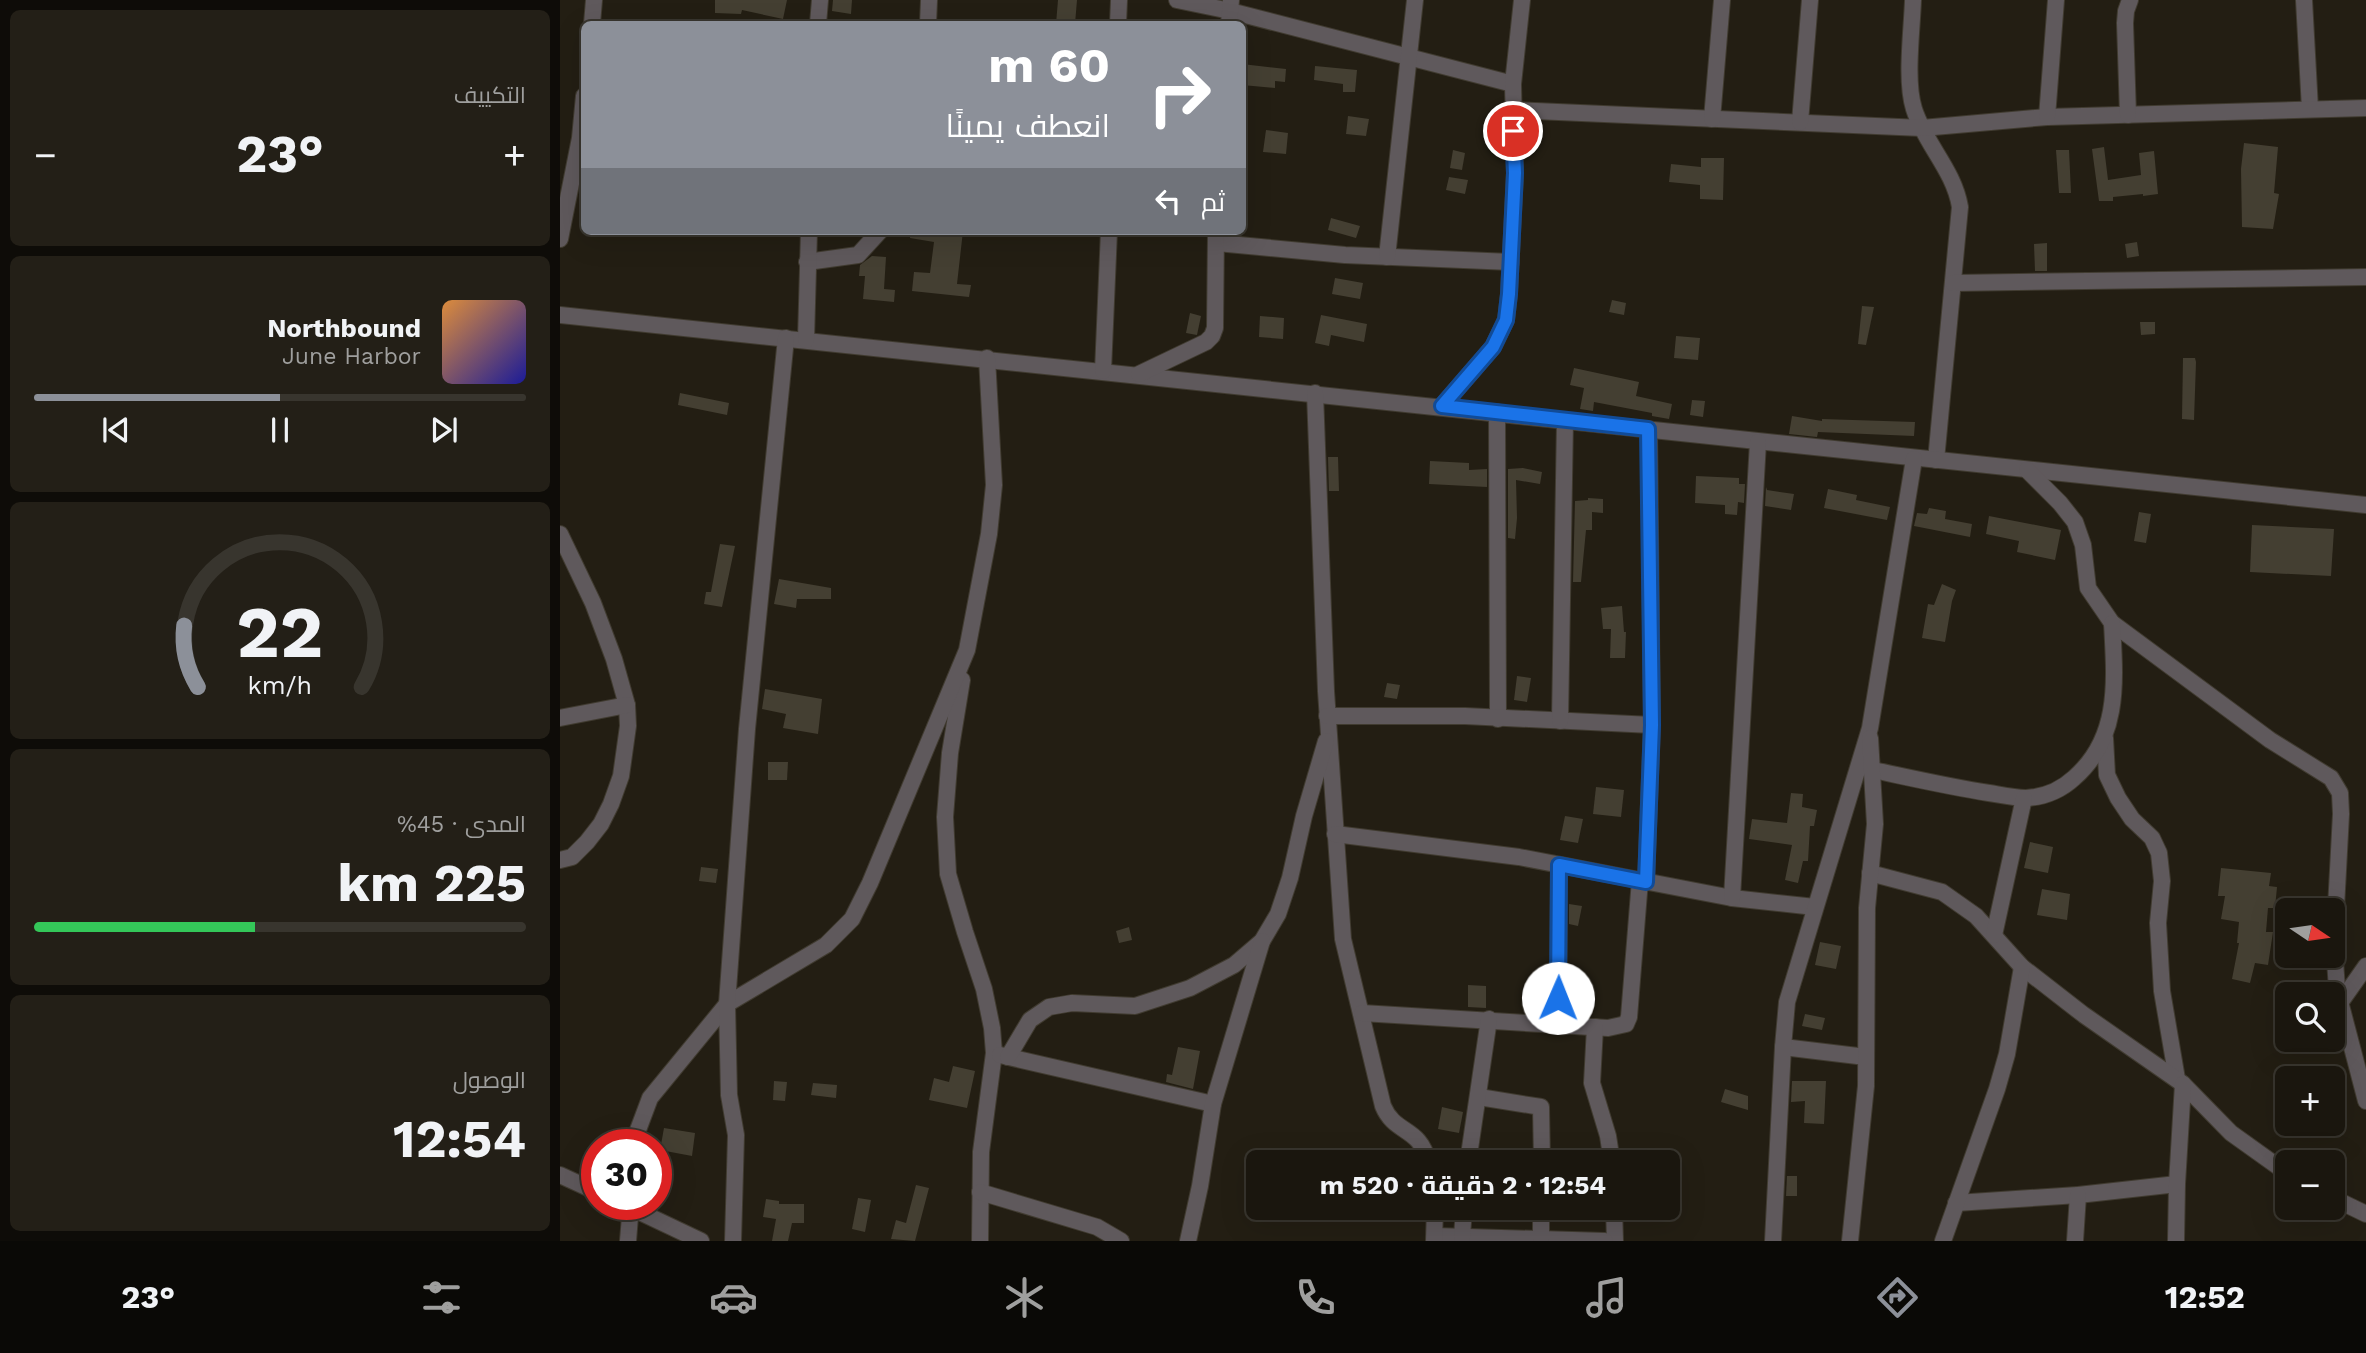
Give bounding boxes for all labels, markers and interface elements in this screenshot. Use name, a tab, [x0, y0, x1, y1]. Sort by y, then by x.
text: 60 m	[988, 36, 1110, 94]
icon: right	[1134, 49, 1225, 140]
text: التكييف	[454, 82, 526, 109]
pin	[1483, 101, 1543, 161]
text: انعطف يمينًا	[945, 107, 1110, 145]
icon: arrive	[1494, 112, 1532, 150]
text: 23°	[236, 124, 324, 185]
text: −	[34, 133, 57, 177]
text: +	[503, 133, 526, 177]
icon: left	[1149, 182, 1187, 220]
text: ثم	[1201, 187, 1225, 217]
text: Northbound	[267, 313, 421, 343]
text: June Harbor	[282, 343, 421, 370]
icon: previous	[97, 411, 135, 449]
icon: pause	[261, 411, 299, 449]
icon: next	[425, 411, 463, 449]
text: 22	[237, 589, 323, 675]
text: km/h	[248, 670, 312, 699]
text: المدى · 45%	[397, 811, 526, 838]
text: 225 km	[338, 853, 526, 914]
north arrow	[2275, 898, 2345, 968]
map controls	[2275, 898, 2345, 1220]
position arrow	[1521, 961, 1595, 1035]
button: search	[2275, 982, 2345, 1052]
button: +	[2275, 1066, 2345, 1136]
text: الوصول	[453, 1067, 526, 1094]
text: 12:54	[393, 1109, 526, 1170]
speed limit sign: 30	[581, 1129, 672, 1220]
button: −	[2275, 1150, 2345, 1220]
text: 12:54 · 2 دقيقة · 520 m	[1320, 1170, 1606, 1200]
icon: filters	[417, 1273, 466, 1322]
icon: car	[709, 1273, 758, 1322]
icon: climate	[1000, 1273, 1049, 1322]
icon: phone	[1291, 1273, 1340, 1322]
icon: music	[1582, 1273, 1631, 1322]
icon: directions	[1873, 1273, 1922, 1322]
text: 23°	[121, 1278, 175, 1316]
text: 12:52	[2165, 1278, 2245, 1316]

